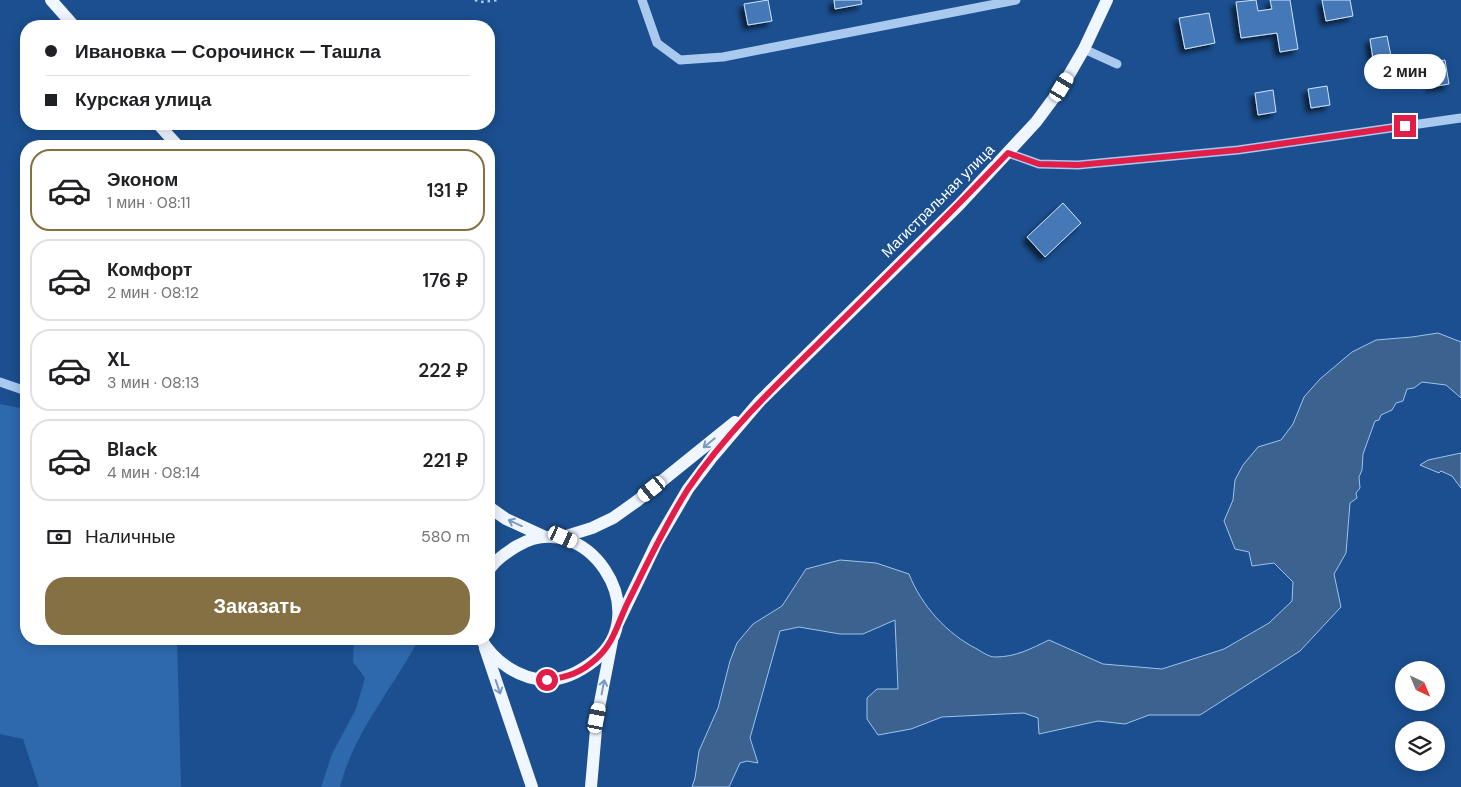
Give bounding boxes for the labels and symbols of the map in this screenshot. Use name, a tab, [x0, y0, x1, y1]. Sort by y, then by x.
callout: 2 мин	[1364, 54, 1446, 88]
car	[1047, 70, 1076, 104]
route end	[1394, 115, 1416, 137]
street label: Магистральная улица	[877, 140, 999, 262]
one-way arrow	[702, 437, 715, 448]
car	[635, 474, 668, 504]
one-way arrow	[508, 517, 523, 527]
car	[546, 524, 579, 550]
north arrow	[1395, 661, 1445, 711]
route start	[536, 669, 558, 691]
one-way arrow	[494, 679, 503, 694]
one-way arrow	[599, 679, 609, 695]
car	[586, 702, 607, 734]

